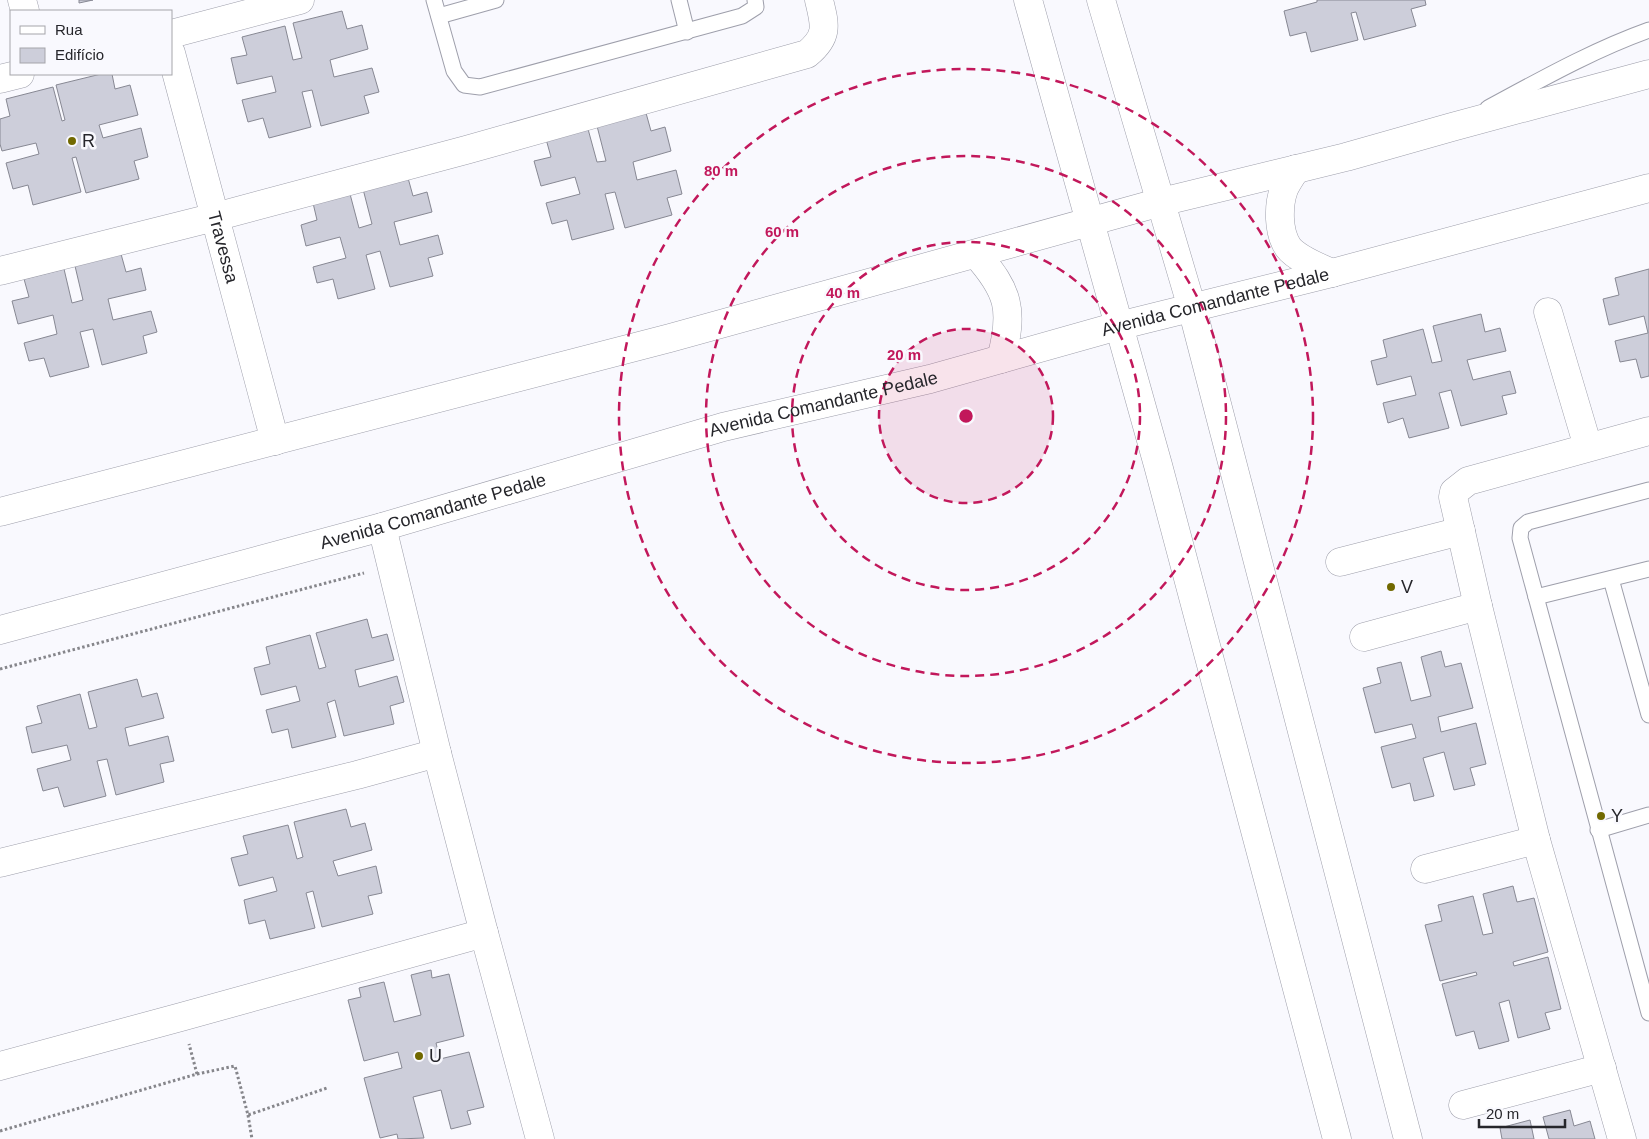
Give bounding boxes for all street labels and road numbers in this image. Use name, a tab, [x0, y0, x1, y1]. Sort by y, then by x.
street label: Travessa	[204, 209, 242, 286]
street label: Avenida Comandante Pedale	[1099, 264, 1331, 340]
street label: Avenida Comandante Pedale	[707, 367, 940, 441]
street label: Avenida Comandante Pedale	[318, 469, 548, 553]

